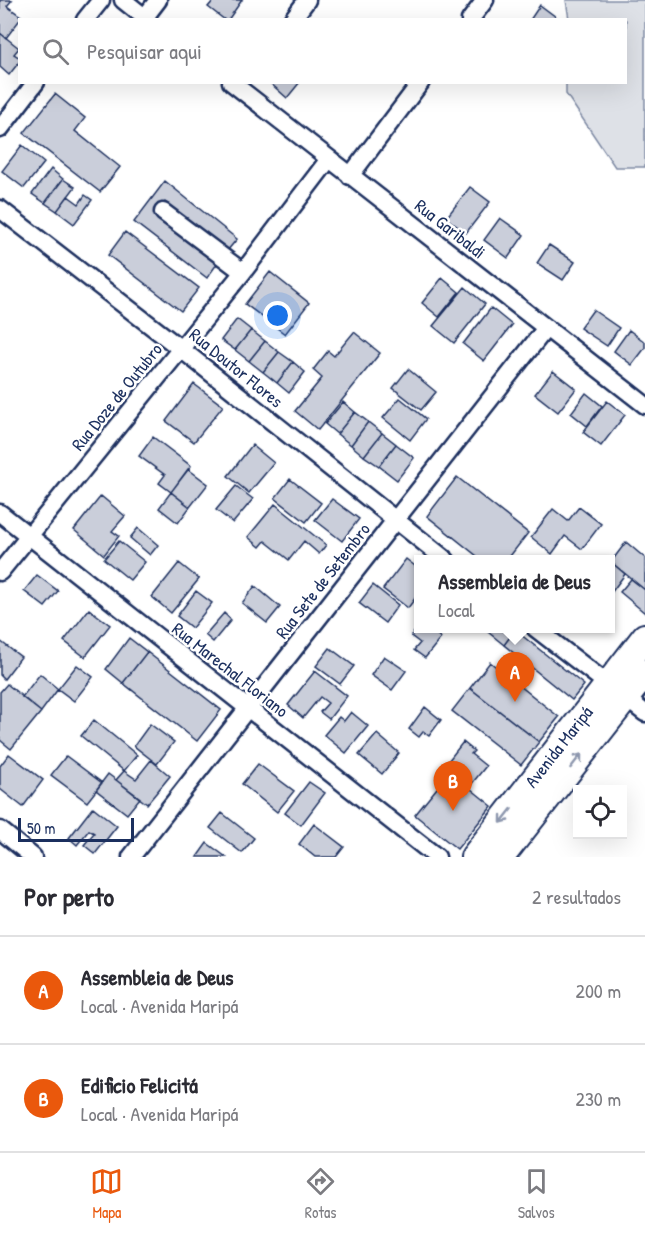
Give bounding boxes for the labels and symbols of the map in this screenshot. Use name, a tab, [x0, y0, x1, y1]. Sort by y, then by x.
street label: Rua Garibaldi	[410, 193, 491, 264]
your location	[263, 301, 292, 330]
street label: Rua Doutor Flores	[184, 322, 288, 413]
street label: Rua Doze de Outubro	[65, 338, 168, 456]
street label: Rua Sete de Setembro	[270, 518, 376, 644]
street label: Rua Marechal Floriano	[167, 616, 294, 723]
pin: A	[496, 652, 534, 702]
street label: Avenida Maripá	[519, 701, 598, 793]
one-way arrow	[569, 754, 582, 770]
pin: B	[434, 762, 472, 811]
one-way arrow	[500, 807, 512, 823]
scale bar	[18, 815, 134, 842]

